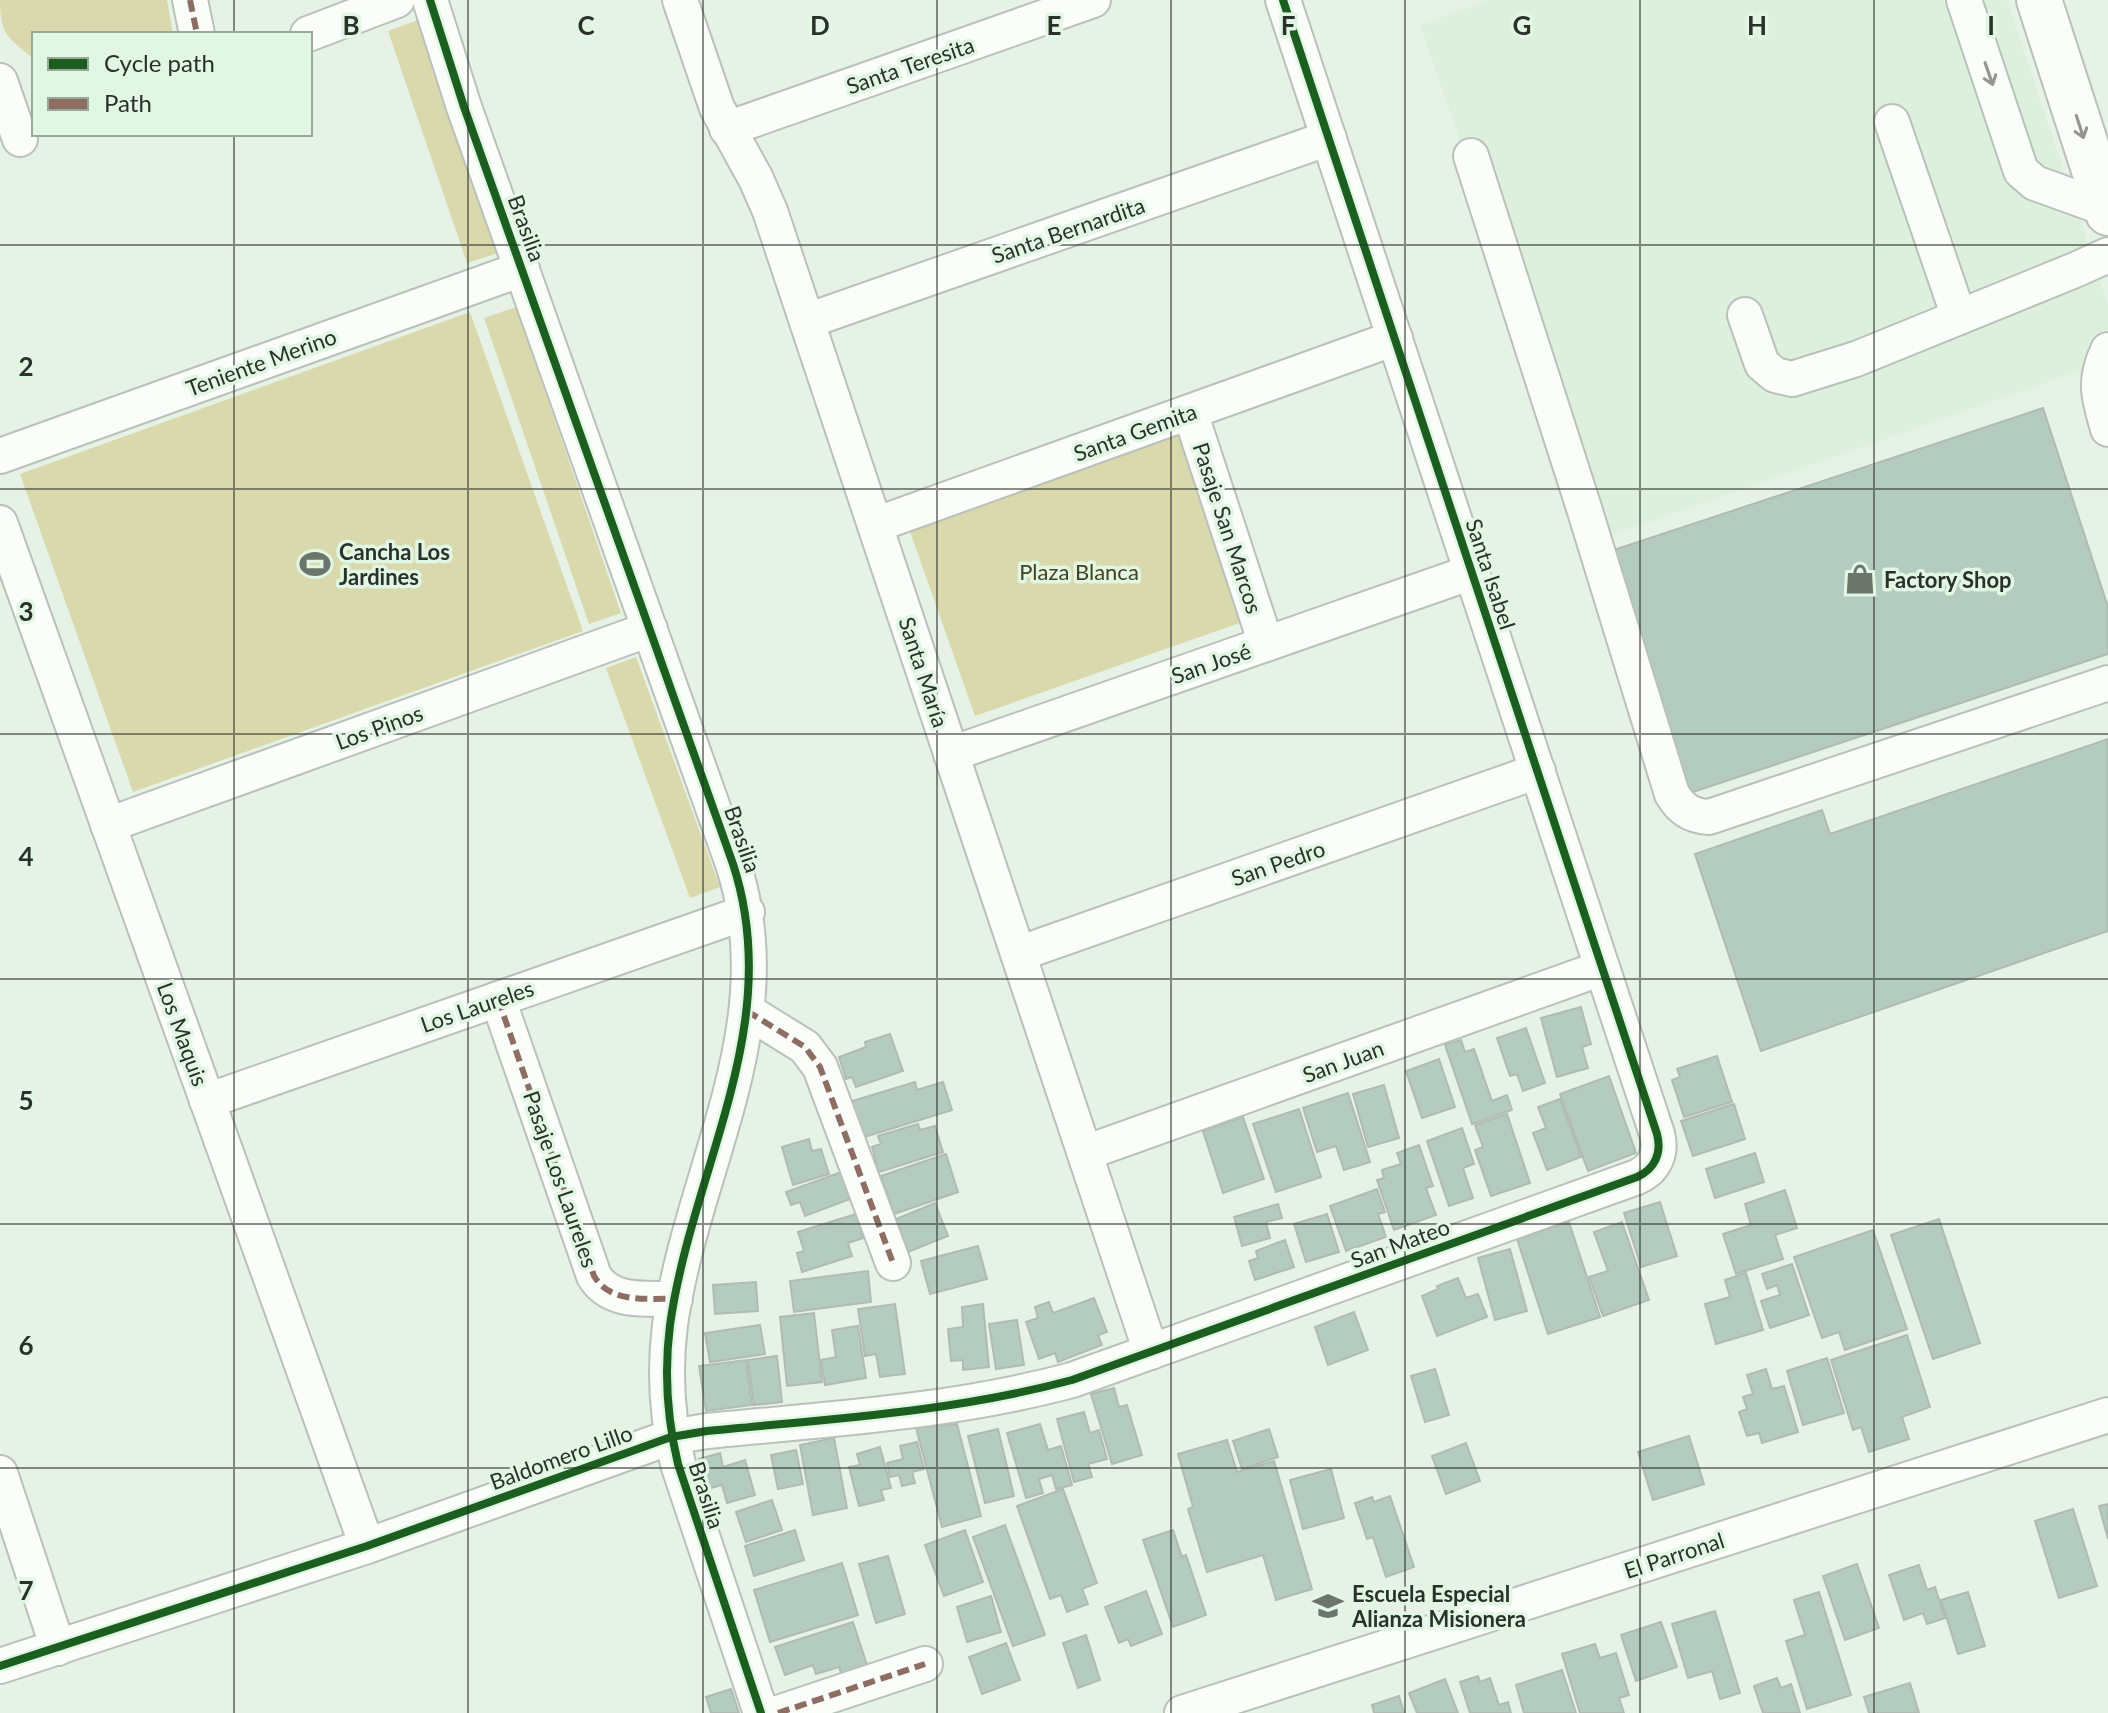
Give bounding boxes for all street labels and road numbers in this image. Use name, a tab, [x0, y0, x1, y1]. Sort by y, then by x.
street label: Santa Teresita	[843, 31, 977, 99]
street label: Brasilia	[503, 191, 551, 265]
street label: Santa Bernardita	[988, 191, 1148, 269]
street label: Teniente Merino	[182, 322, 340, 402]
street label: Santa Gemita	[1070, 397, 1200, 467]
street label: Pasaje San Marcos	[1188, 439, 1268, 617]
street label: Santa Isabel	[1460, 515, 1522, 633]
street label: Santa María	[893, 613, 955, 731]
street label: San José	[1168, 637, 1254, 689]
street label: Los Pinos	[332, 699, 426, 755]
street label: Brasilia	[719, 802, 767, 876]
street label: San Pedro	[1228, 834, 1328, 892]
street label: Los Laureles	[417, 974, 537, 1038]
street label: Los Maquis	[152, 978, 214, 1090]
street label: San Juan	[1299, 1034, 1387, 1088]
street label: Pasaje Los Laureles	[518, 1087, 604, 1271]
street label: San Mateo	[1347, 1213, 1453, 1273]
street label: Baldomero Lillo	[486, 1419, 636, 1495]
street label: Brasilia	[684, 1458, 730, 1532]
street label: El Parronal	[1621, 1526, 1727, 1584]

